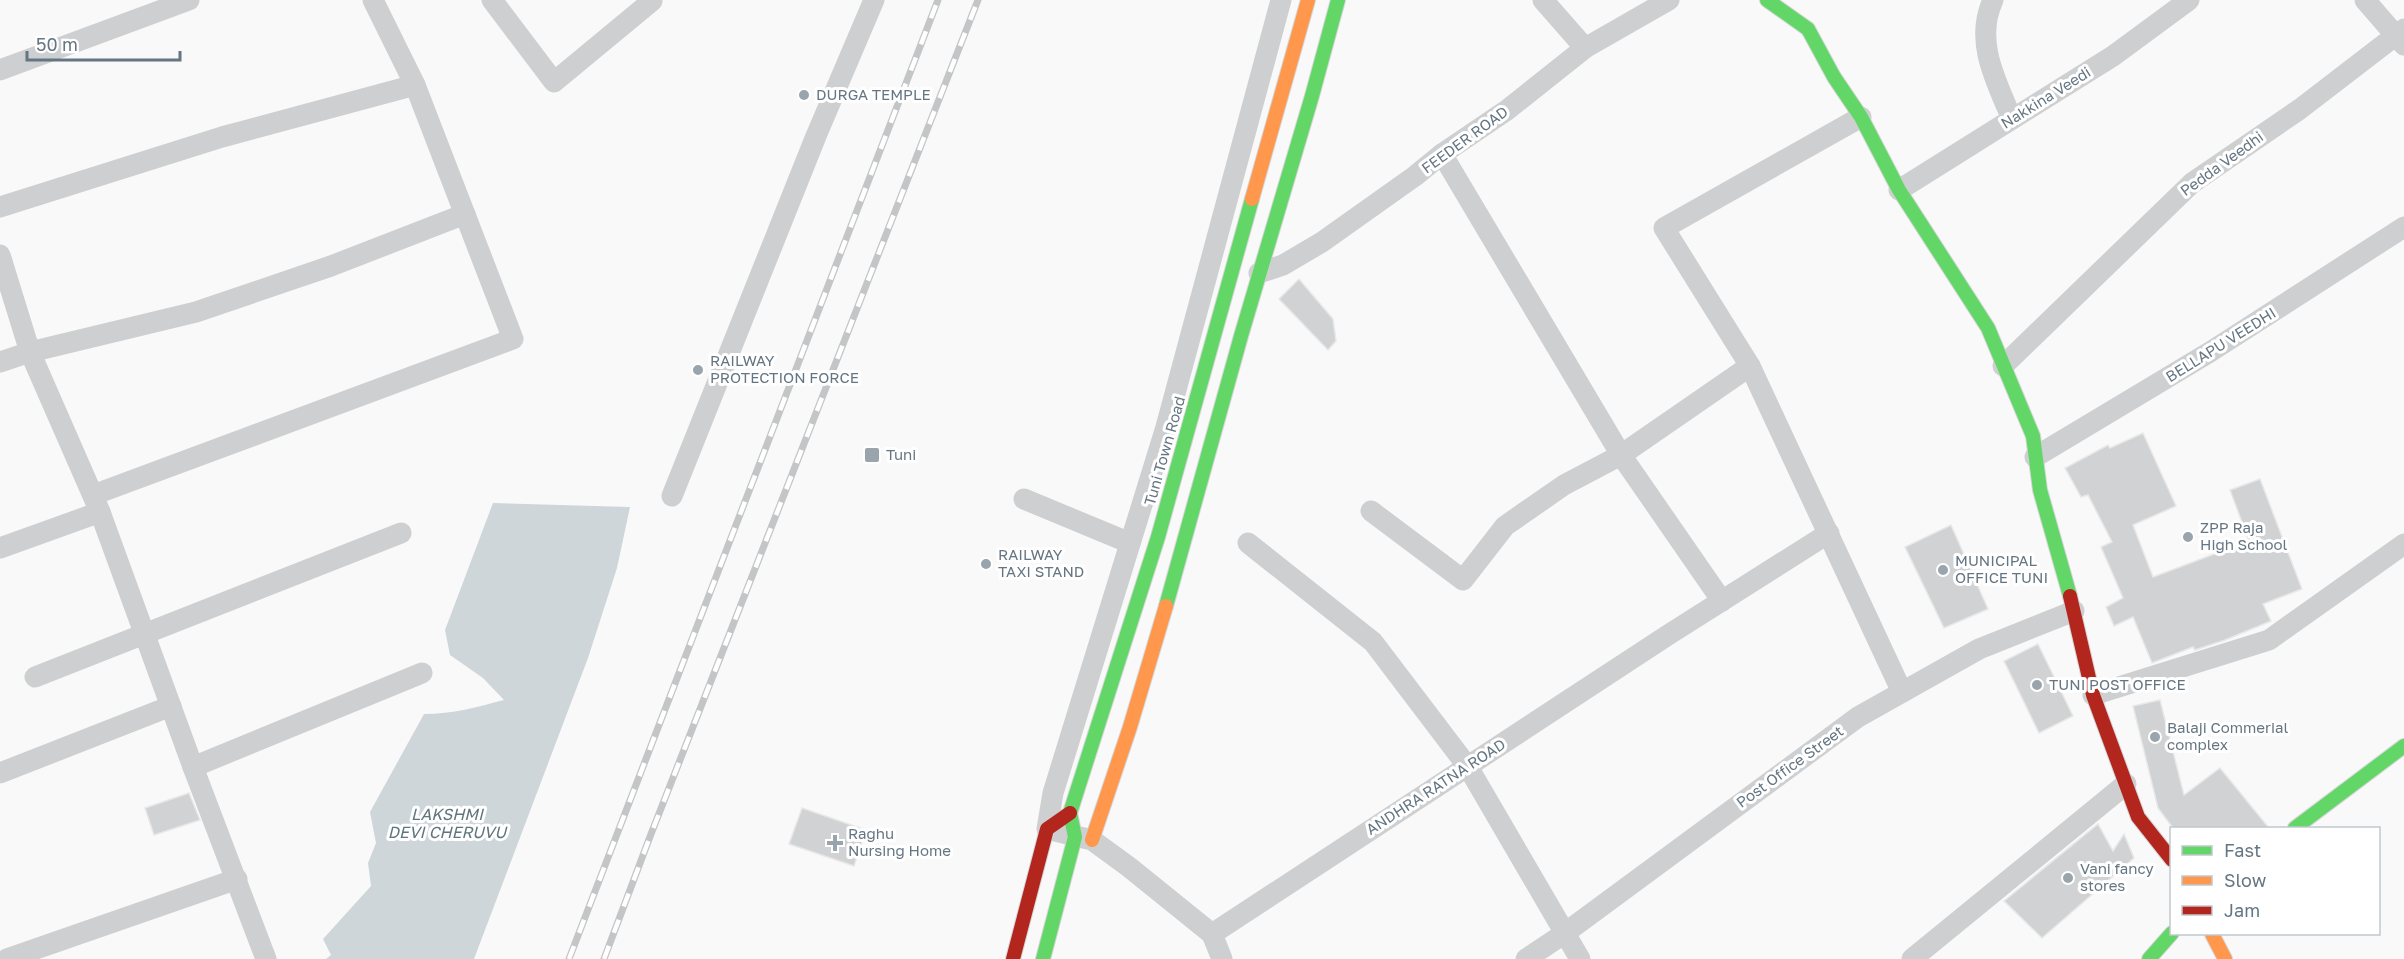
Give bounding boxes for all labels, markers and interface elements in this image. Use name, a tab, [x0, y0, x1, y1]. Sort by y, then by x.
scale bar	[27, 24, 180, 62]
text: 50 m	[36, 33, 78, 55]
street label: Nakkina Veedi	[1997, 62, 2094, 132]
place label: DURGA TEMPLE	[816, 85, 931, 103]
marker: DURGA TEMPLE	[797, 88, 811, 102]
street label: FEEDER ROAD	[1418, 102, 1511, 177]
street label: Pedda Veedhi	[2176, 127, 2266, 199]
street label: BELLAPU VEEDHI	[2162, 303, 2279, 385]
place label: RAILWAY PROTECTION FORCE	[710, 351, 859, 386]
marker: RAILWAY PROTECTION FORCE	[691, 363, 705, 377]
street label: Tuni Town Road	[1140, 394, 1188, 507]
place label: Tuni	[886, 445, 916, 463]
marker: Tuni	[863, 446, 881, 464]
place label: ZPP Raja High School	[2200, 518, 2288, 553]
marker: ZPP Raja High School	[2181, 530, 2195, 544]
place label: RAILWAY TAXI STAND	[998, 545, 1084, 580]
place label: MUNICIPAL OFFICE TUNI	[1955, 551, 2048, 586]
marker: RAILWAY TAXI STAND	[979, 557, 993, 571]
marker: MUNICIPAL OFFICE TUNI	[1936, 563, 1950, 577]
place label: TUNI POST OFFICE	[2049, 675, 2186, 693]
marker: TUNI POST OFFICE	[2030, 678, 2044, 692]
place label: Balaji Commerial complex	[2167, 718, 2288, 753]
street label: Post Office Street	[1732, 721, 1846, 811]
marker: Balaji Commerial complex	[2148, 730, 2162, 744]
street label: ANDHRA RATNA ROAD	[1362, 734, 1508, 838]
water label: LAKSHMI DEVI CHERUVU	[388, 804, 509, 842]
place label: Raghu Nursing Home	[848, 824, 951, 859]
legend	[2170, 827, 2380, 935]
marker: Raghu Nursing Home	[826, 834, 844, 852]
text: Fast	[2224, 839, 2261, 861]
place label: Vani fancy stores	[2080, 859, 2154, 894]
text: Slow	[2224, 869, 2267, 891]
marker: Vani fancy stores	[2061, 871, 2075, 885]
text: Jam	[2224, 899, 2260, 921]

